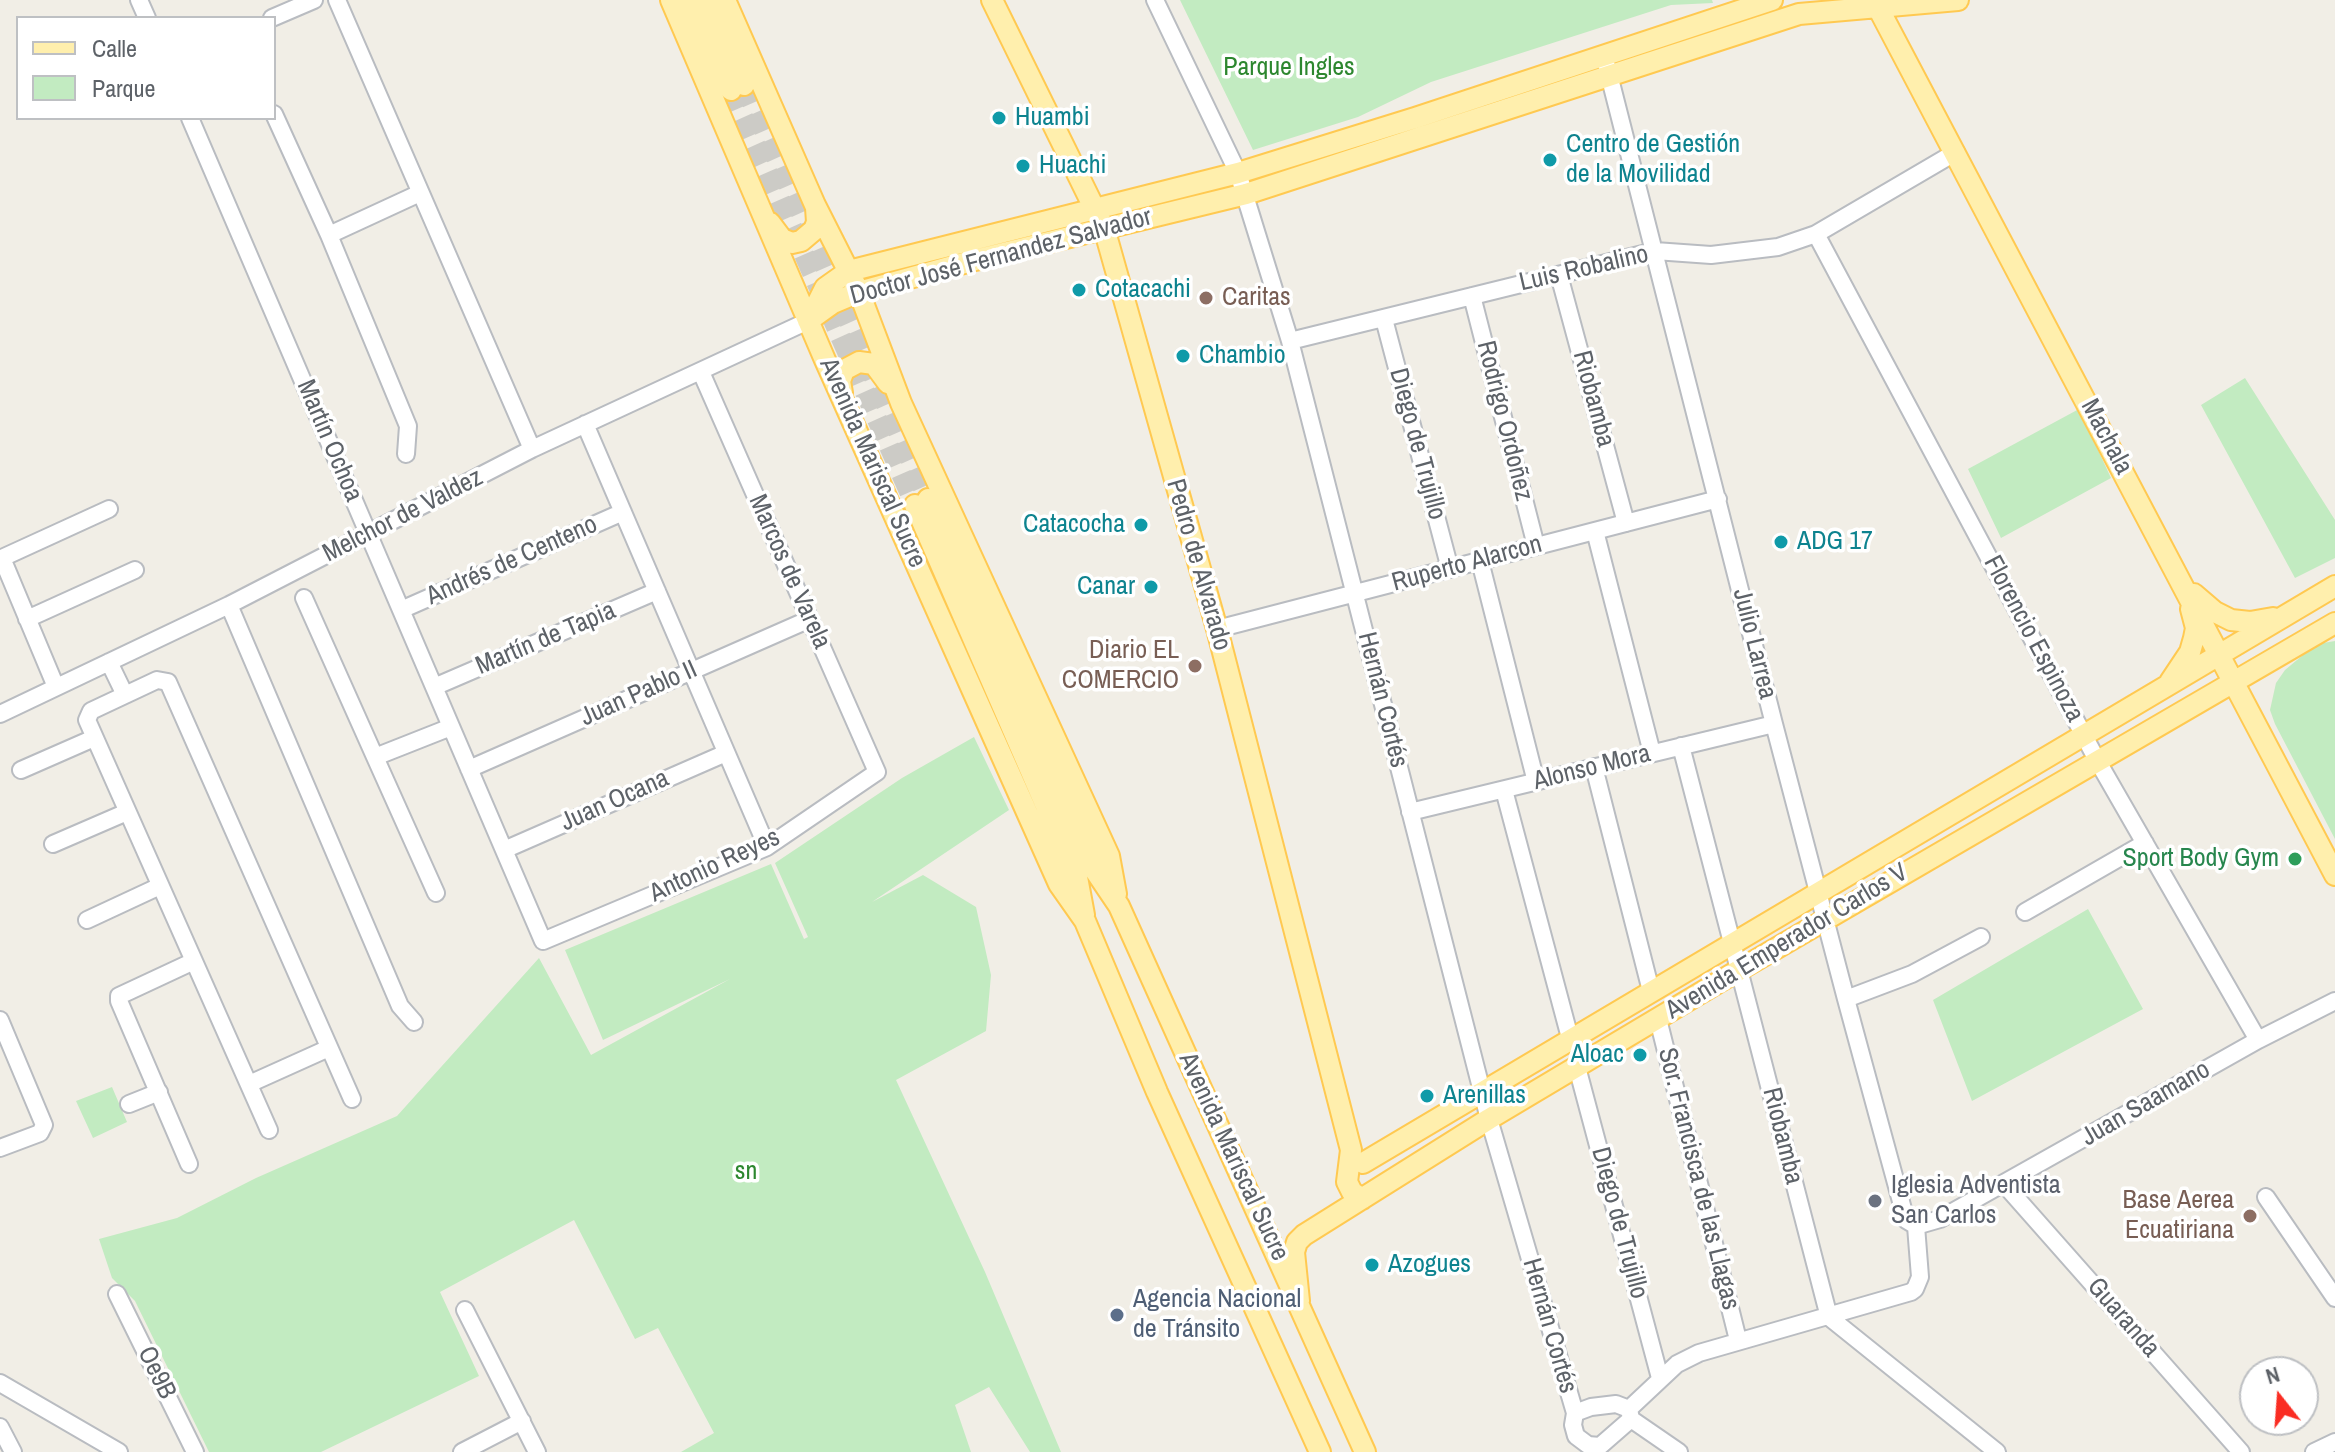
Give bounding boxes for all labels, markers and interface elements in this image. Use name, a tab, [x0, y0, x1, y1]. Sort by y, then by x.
legend	[16, 16, 276, 120]
text: Calle	[92, 32, 137, 64]
park label: Parque Ingles	[1223, 52, 1355, 84]
text: Parque	[92, 72, 155, 104]
place label: Huambi	[1015, 102, 1090, 134]
marker: Huambi	[990, 109, 1008, 127]
place label: Centro de Gestión de la Movilidad	[1566, 129, 1740, 190]
place label: Huachi	[1039, 150, 1107, 182]
marker: Centro de Gestión de la Movilidad	[1541, 151, 1559, 169]
marker: Huachi	[1014, 157, 1032, 175]
street label: Doctor José Fernandez Salvador	[847, 202, 1155, 312]
street label: Luis Robalino	[1516, 239, 1652, 299]
place label: Cotacachi	[1095, 274, 1191, 306]
marker: Cotacachi	[1070, 281, 1088, 299]
place label: Caritas	[1222, 282, 1291, 314]
marker: Caritas	[1197, 289, 1215, 307]
street label: Rodrigo Ordoñez	[1469, 338, 1539, 504]
place label: Chambio	[1199, 340, 1286, 372]
marker: Chambio	[1174, 347, 1192, 365]
street label: Riobamba	[1565, 347, 1621, 451]
street label: Avenida Mariscal Sucre	[812, 353, 932, 573]
street label: Diego de Trujillo	[1382, 365, 1452, 523]
street label: Martín Ochoa	[289, 375, 369, 507]
street label: Machala	[2073, 394, 2139, 480]
street label: Melchor de Valdez	[318, 462, 488, 570]
street label: Pedro de Alvarado	[1159, 476, 1237, 654]
street label: Marcos de Varela	[741, 490, 837, 654]
street label: Andrés de Centeno	[422, 509, 602, 613]
place label: Catacocha	[1023, 509, 1125, 541]
marker: Catacocha	[1132, 516, 1150, 534]
place label: ADG 17	[1797, 526, 1873, 558]
street label: Ruperto Alarcon	[1389, 529, 1545, 599]
marker: ADG 17	[1772, 533, 1790, 551]
street label: Florencio Espinoza	[1976, 551, 2090, 727]
place label: Canar	[1077, 571, 1135, 603]
marker: Canar	[1142, 578, 1160, 596]
street label: Julio Larrea	[1725, 586, 1783, 702]
street label: Martín de Tapia	[472, 596, 620, 682]
street label: Hernán Cortés	[1350, 629, 1414, 771]
place label: Diario EL COMERCIO	[1062, 635, 1179, 696]
street label: Juan Pablo II	[576, 654, 702, 734]
marker: Diario EL COMERCIO	[1186, 657, 1204, 675]
street label: Alonso Mora	[1530, 738, 1654, 798]
street label: Juan Ocana	[556, 763, 674, 839]
street label: Antonio Reyes	[645, 822, 785, 910]
place label: Sport Body Gym	[2123, 843, 2279, 875]
marker: Sport Body Gym	[2286, 850, 2304, 868]
street label: Avenida Emperador Carlos V	[1660, 857, 1914, 1027]
place label: Aloac	[1571, 1039, 1624, 1071]
street label: Sor. Francisca de las Llagas	[1650, 1045, 1746, 1313]
marker: Aloac	[1631, 1046, 1649, 1064]
street label: Avenida Mariscal Sucre	[1171, 1048, 1295, 1266]
street label: Juan Saamano	[2076, 1055, 2216, 1153]
place label: Arenillas	[1443, 1080, 1526, 1112]
street label: Riobamba	[1755, 1085, 1809, 1187]
marker: Arenillas	[1418, 1087, 1436, 1105]
street label: Diego de Trujillo	[1584, 1144, 1654, 1302]
park label: sn	[735, 1156, 757, 1188]
place label: Iglesia Adventista San Carlos	[1891, 1170, 2060, 1232]
place label: Base Aerea Ecuatiriana	[2123, 1185, 2234, 1246]
marker: Iglesia Adventista San Carlos	[1866, 1192, 1884, 1210]
marker: Base Aerea Ecuatiriana	[2241, 1207, 2259, 1225]
place label: Azogues	[1388, 1249, 1471, 1281]
street label: Hernán Cortés	[1515, 1255, 1583, 1397]
marker: Azogues	[1363, 1256, 1381, 1274]
street label: Guaranda	[2080, 1272, 2166, 1364]
place label: Agencia Nacional de Tránsito	[1133, 1284, 1301, 1346]
marker: Agencia Nacional de Tránsito	[1108, 1306, 1126, 1324]
street label: Oe9B	[130, 1342, 182, 1404]
north arrow	[2239, 1356, 2319, 1436]
text: N	[2262, 1359, 2283, 1391]

